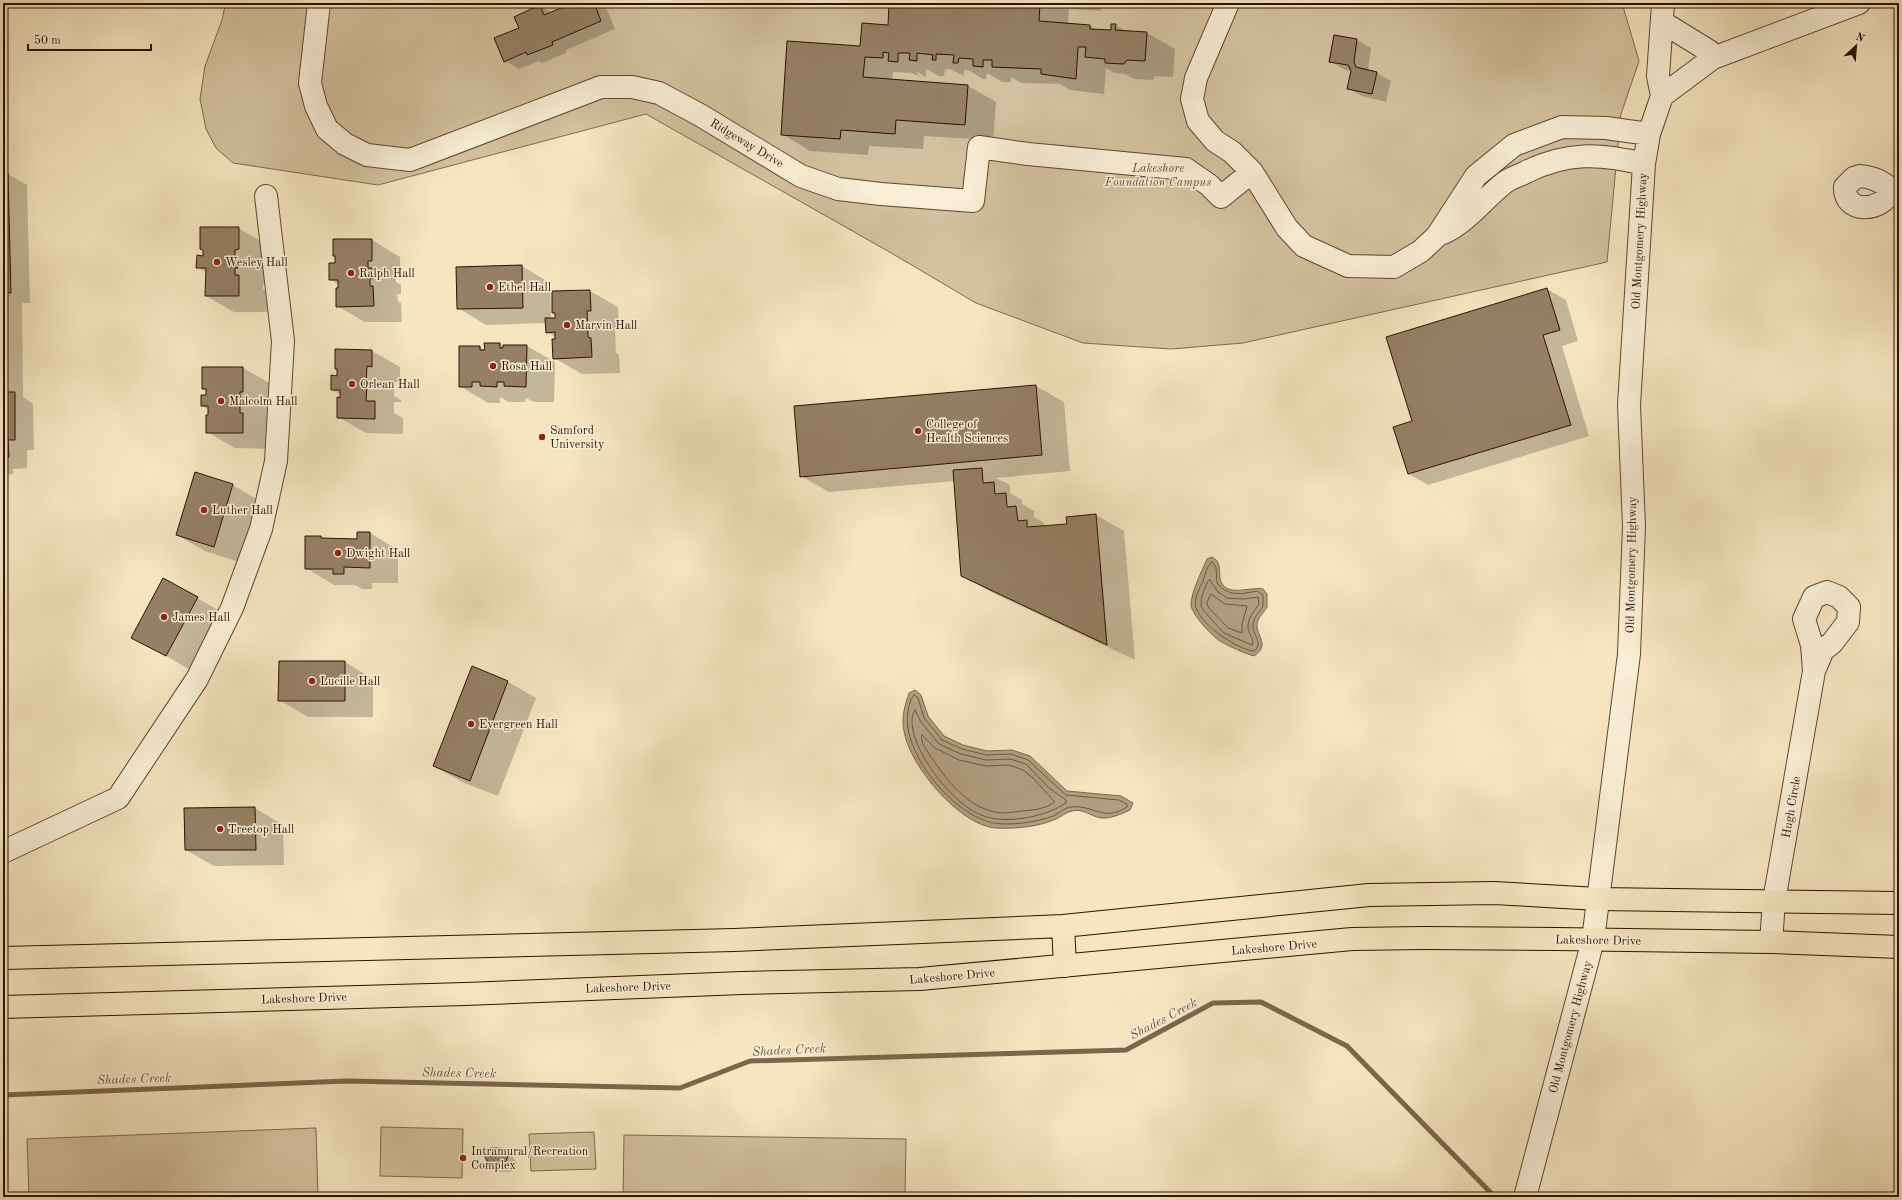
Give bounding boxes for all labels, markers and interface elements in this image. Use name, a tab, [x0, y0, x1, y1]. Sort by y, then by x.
scale bar	[28, 26, 151, 52]
north arrow	[1836, 26, 1876, 66]
text: N	[1854, 32, 1866, 45]
text: 50 m	[34, 34, 61, 47]
street label: Ridgeway Drive	[708, 117, 786, 171]
park label: Lakeshore Foundation Campus	[1104, 163, 1211, 189]
street label: Old Montgomery Highway	[1630, 172, 1650, 310]
marker: Wesley Hall	[212, 257, 222, 267]
place label: Wesley Hall	[225, 257, 288, 269]
marker: Ralph Hall	[346, 268, 356, 278]
place label: Ralph Hall	[359, 268, 415, 280]
marker: Ethel Hall	[485, 282, 495, 292]
place label: Ethel Hall	[498, 282, 551, 294]
marker: Marvin Hall	[562, 320, 572, 330]
place label: Marvin Hall	[575, 320, 637, 332]
marker: Rosa Hall	[488, 361, 498, 371]
place label: Rosa Hall	[501, 361, 552, 373]
marker: Orlean Hall	[347, 379, 357, 389]
place label: Orlean Hall	[360, 379, 420, 391]
marker: Malcolm Hall	[216, 396, 226, 406]
place label: Malcolm Hall	[229, 396, 297, 408]
place label: College of Health Sciences	[926, 419, 1008, 445]
place label: Samford University	[550, 425, 605, 451]
marker: College of Health Sciences	[913, 426, 923, 436]
marker: Samford University	[537, 432, 547, 442]
street label: Old Montgomery Highway	[1625, 496, 1639, 634]
marker: Luther Hall	[199, 505, 209, 515]
place label: Luther Hall	[212, 505, 273, 517]
marker: Dwight Hall	[333, 548, 343, 558]
place label: Dwight Hall	[346, 548, 410, 560]
marker: James Hall	[159, 612, 169, 622]
place label: James Hall	[172, 612, 230, 624]
marker: Lucille Hall	[307, 676, 317, 686]
place label: Lucille Hall	[320, 676, 380, 688]
marker: Evergreen Hall	[466, 719, 476, 729]
place label: Evergreen Hall	[479, 719, 558, 731]
street label: Hugh Circle	[1781, 775, 1803, 839]
marker: Treetop Hall	[215, 824, 225, 834]
place label: Treetop Hall	[228, 824, 294, 836]
street label: Lakeshore Drive	[1555, 934, 1642, 948]
street label: Lakeshore Drive	[1231, 938, 1318, 958]
street label: Old Montgomery Highway	[1547, 959, 1595, 1095]
street label: Lakeshore Drive	[909, 967, 996, 987]
street label: Lakeshore Drive	[585, 980, 672, 995]
street label: Lakeshore Drive	[261, 991, 348, 1006]
water label: Shades Creek	[1128, 996, 1200, 1043]
water label: Shades Creek	[752, 1042, 827, 1059]
water label: Shades Creek	[422, 1066, 496, 1081]
water label: Shades Creek	[97, 1072, 171, 1087]
place label: Intramural/Recreation Complex	[471, 1146, 589, 1172]
marker: Intramural/Recreation Complex	[458, 1153, 468, 1163]

